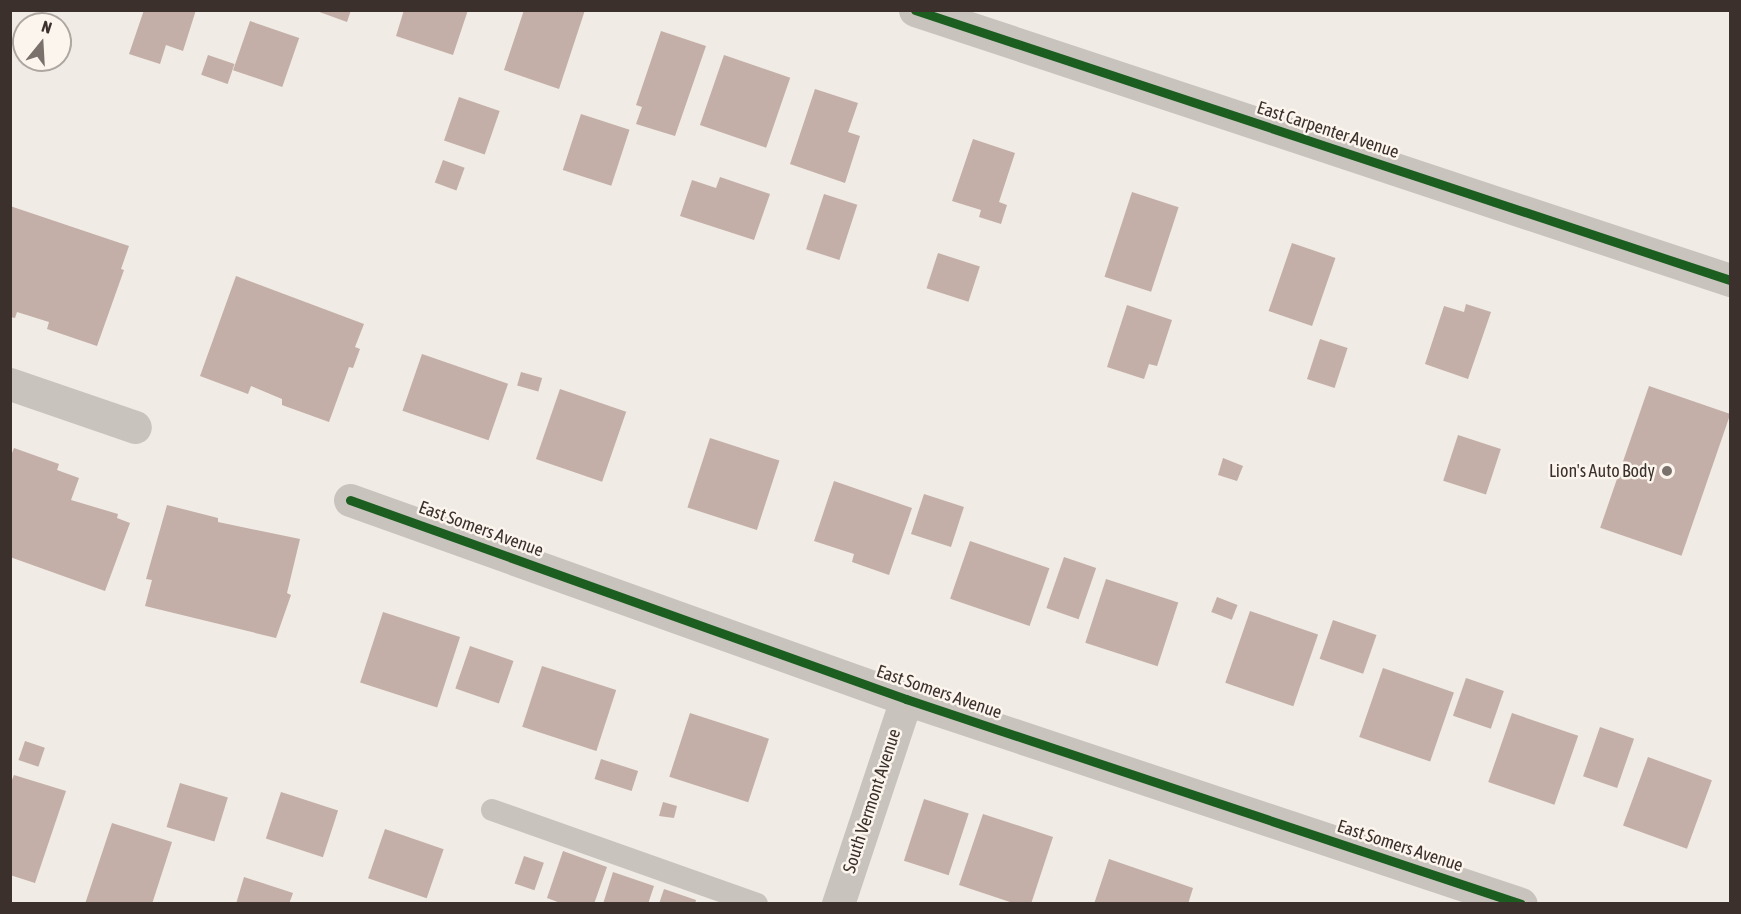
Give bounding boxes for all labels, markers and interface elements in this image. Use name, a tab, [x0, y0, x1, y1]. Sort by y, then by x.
north arrow	[12, 12, 72, 72]
text: N	[40, 17, 54, 37]
street label: East Carpenter Avenue	[1254, 97, 1402, 163]
place label: Lion's Auto Body	[1549, 460, 1655, 482]
marker: Lion's Auto Body	[1660, 464, 1674, 478]
street label: East Somers Avenue	[416, 496, 546, 562]
street label: East Somers Avenue	[873, 660, 1005, 724]
street label: South Vermont Avenue	[838, 726, 906, 876]
street label: East Somers Avenue	[1334, 815, 1466, 877]

